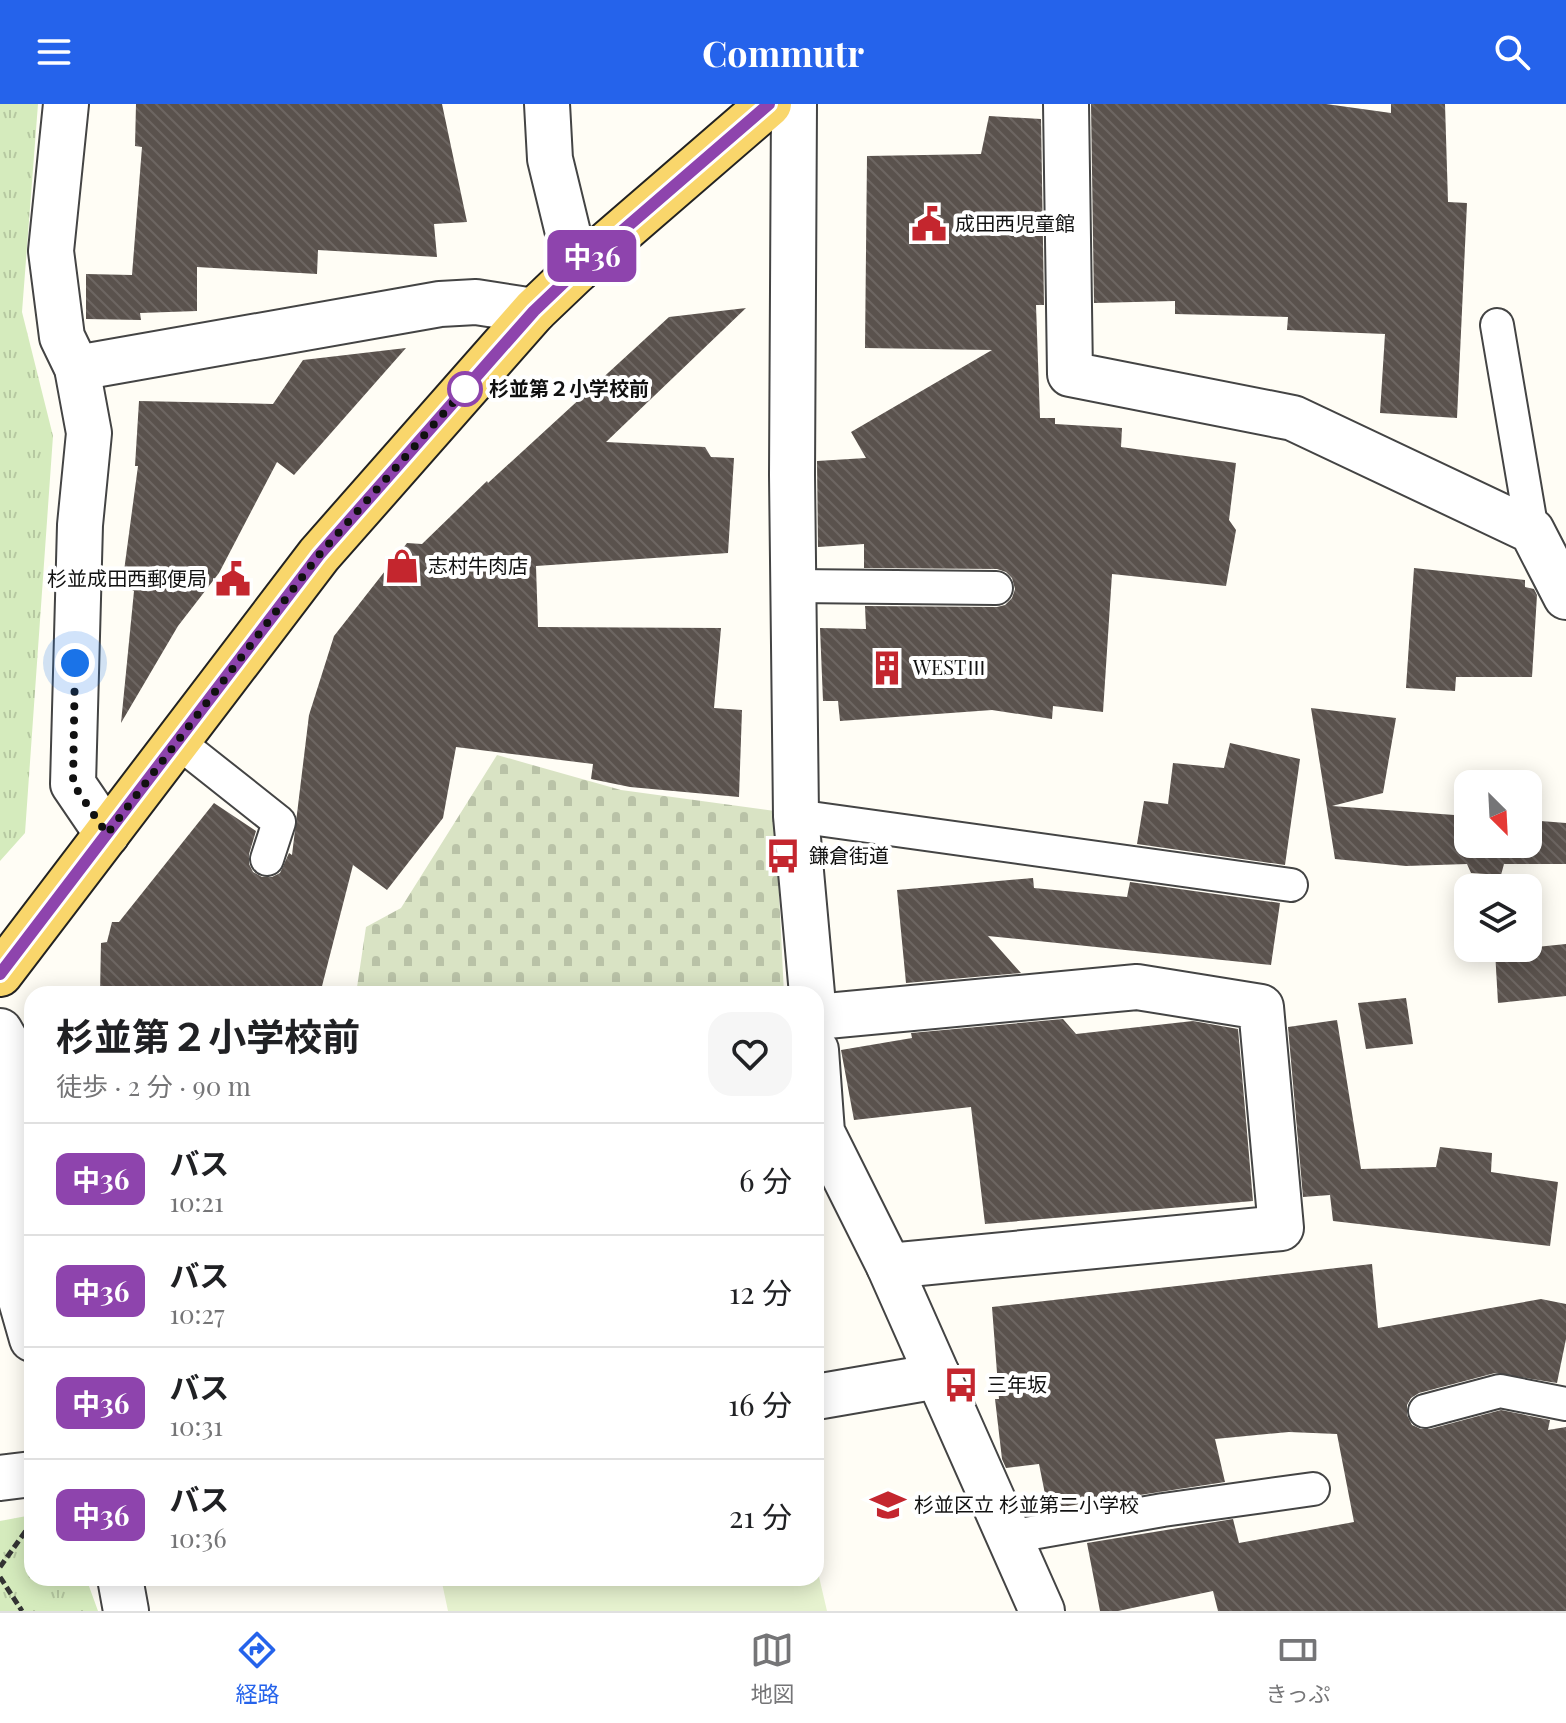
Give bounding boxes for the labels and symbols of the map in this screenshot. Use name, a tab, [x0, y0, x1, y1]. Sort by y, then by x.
public building icon: 成田西児童館	[910, 205, 948, 243]
place label: 成田西児童館	[955, 209, 1075, 236]
line badge: 中36	[546, 230, 638, 282]
marker: 杉並第２小学校前	[448, 372, 482, 406]
place label: 杉並第２小学校前	[489, 374, 649, 401]
shop icon: 志村牛肉店	[383, 547, 421, 585]
place label: 志村牛肉店	[428, 551, 528, 578]
public building icon: 杉並成田西郵便局	[214, 560, 252, 598]
place label: 杉並成田西郵便局	[47, 564, 207, 591]
your location	[55, 643, 95, 683]
building icon: WESTⅢ	[868, 649, 906, 687]
place label: WESTⅢ	[912, 653, 987, 680]
north arrow	[1454, 770, 1542, 858]
bus stop icon: 鎌倉街道	[764, 837, 802, 875]
place label: 鎌倉街道	[809, 841, 889, 868]
bus stop icon: 三年坂	[942, 1366, 980, 1404]
place label: 三年坂	[987, 1370, 1047, 1397]
school or university icon: 杉並区立 杉並第二小学校	[869, 1486, 907, 1524]
place label: 杉並区立 杉並第二小学校	[914, 1490, 1139, 1517]

